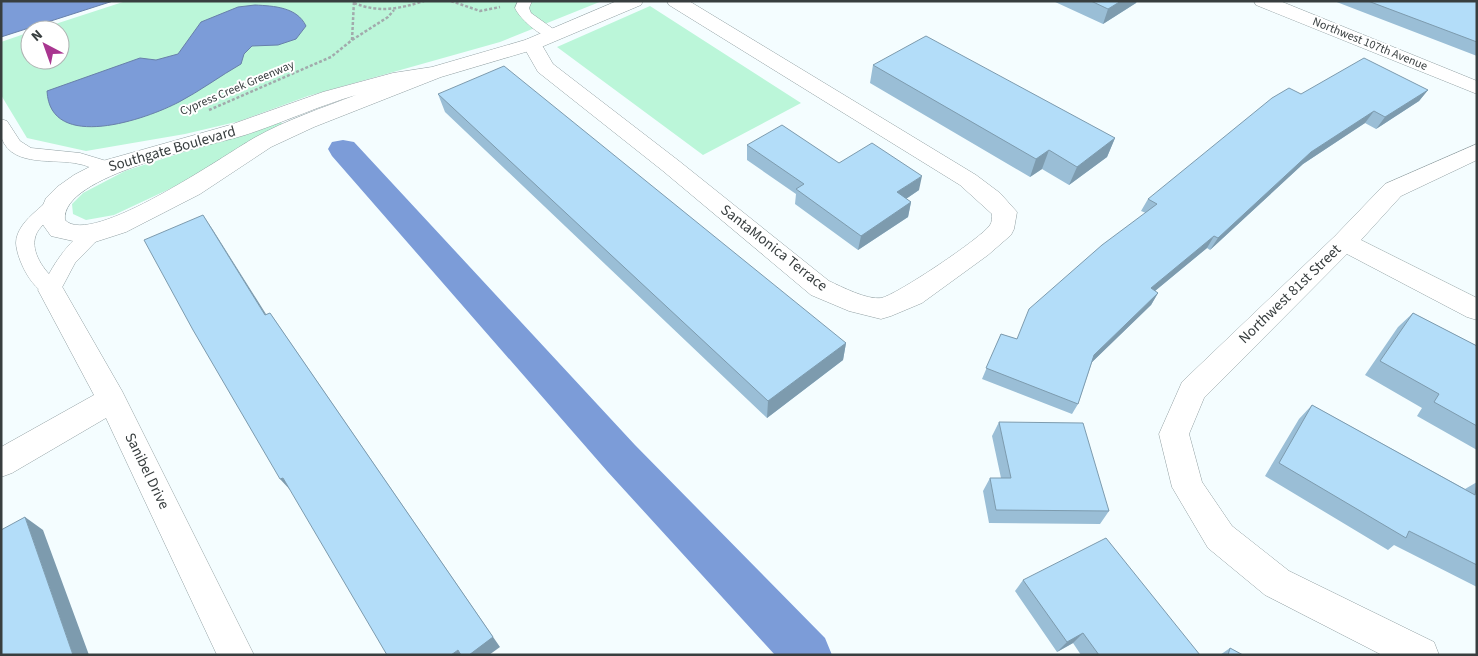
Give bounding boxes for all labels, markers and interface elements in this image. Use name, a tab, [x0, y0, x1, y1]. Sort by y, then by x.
street label: Northwest 107th Avenue	[1310, 13, 1430, 75]
north arrow	[20, 20, 70, 70]
text: N	[27, 25, 47, 47]
street label: Cypress Creek Greenway	[177, 56, 297, 120]
street label: Southgate Boulevard	[106, 121, 238, 177]
street label: SantaMonica Terrace	[716, 200, 832, 296]
street label: Northwest 81st Street	[1234, 240, 1346, 348]
street label: Sanibel Drive	[119, 429, 175, 513]

